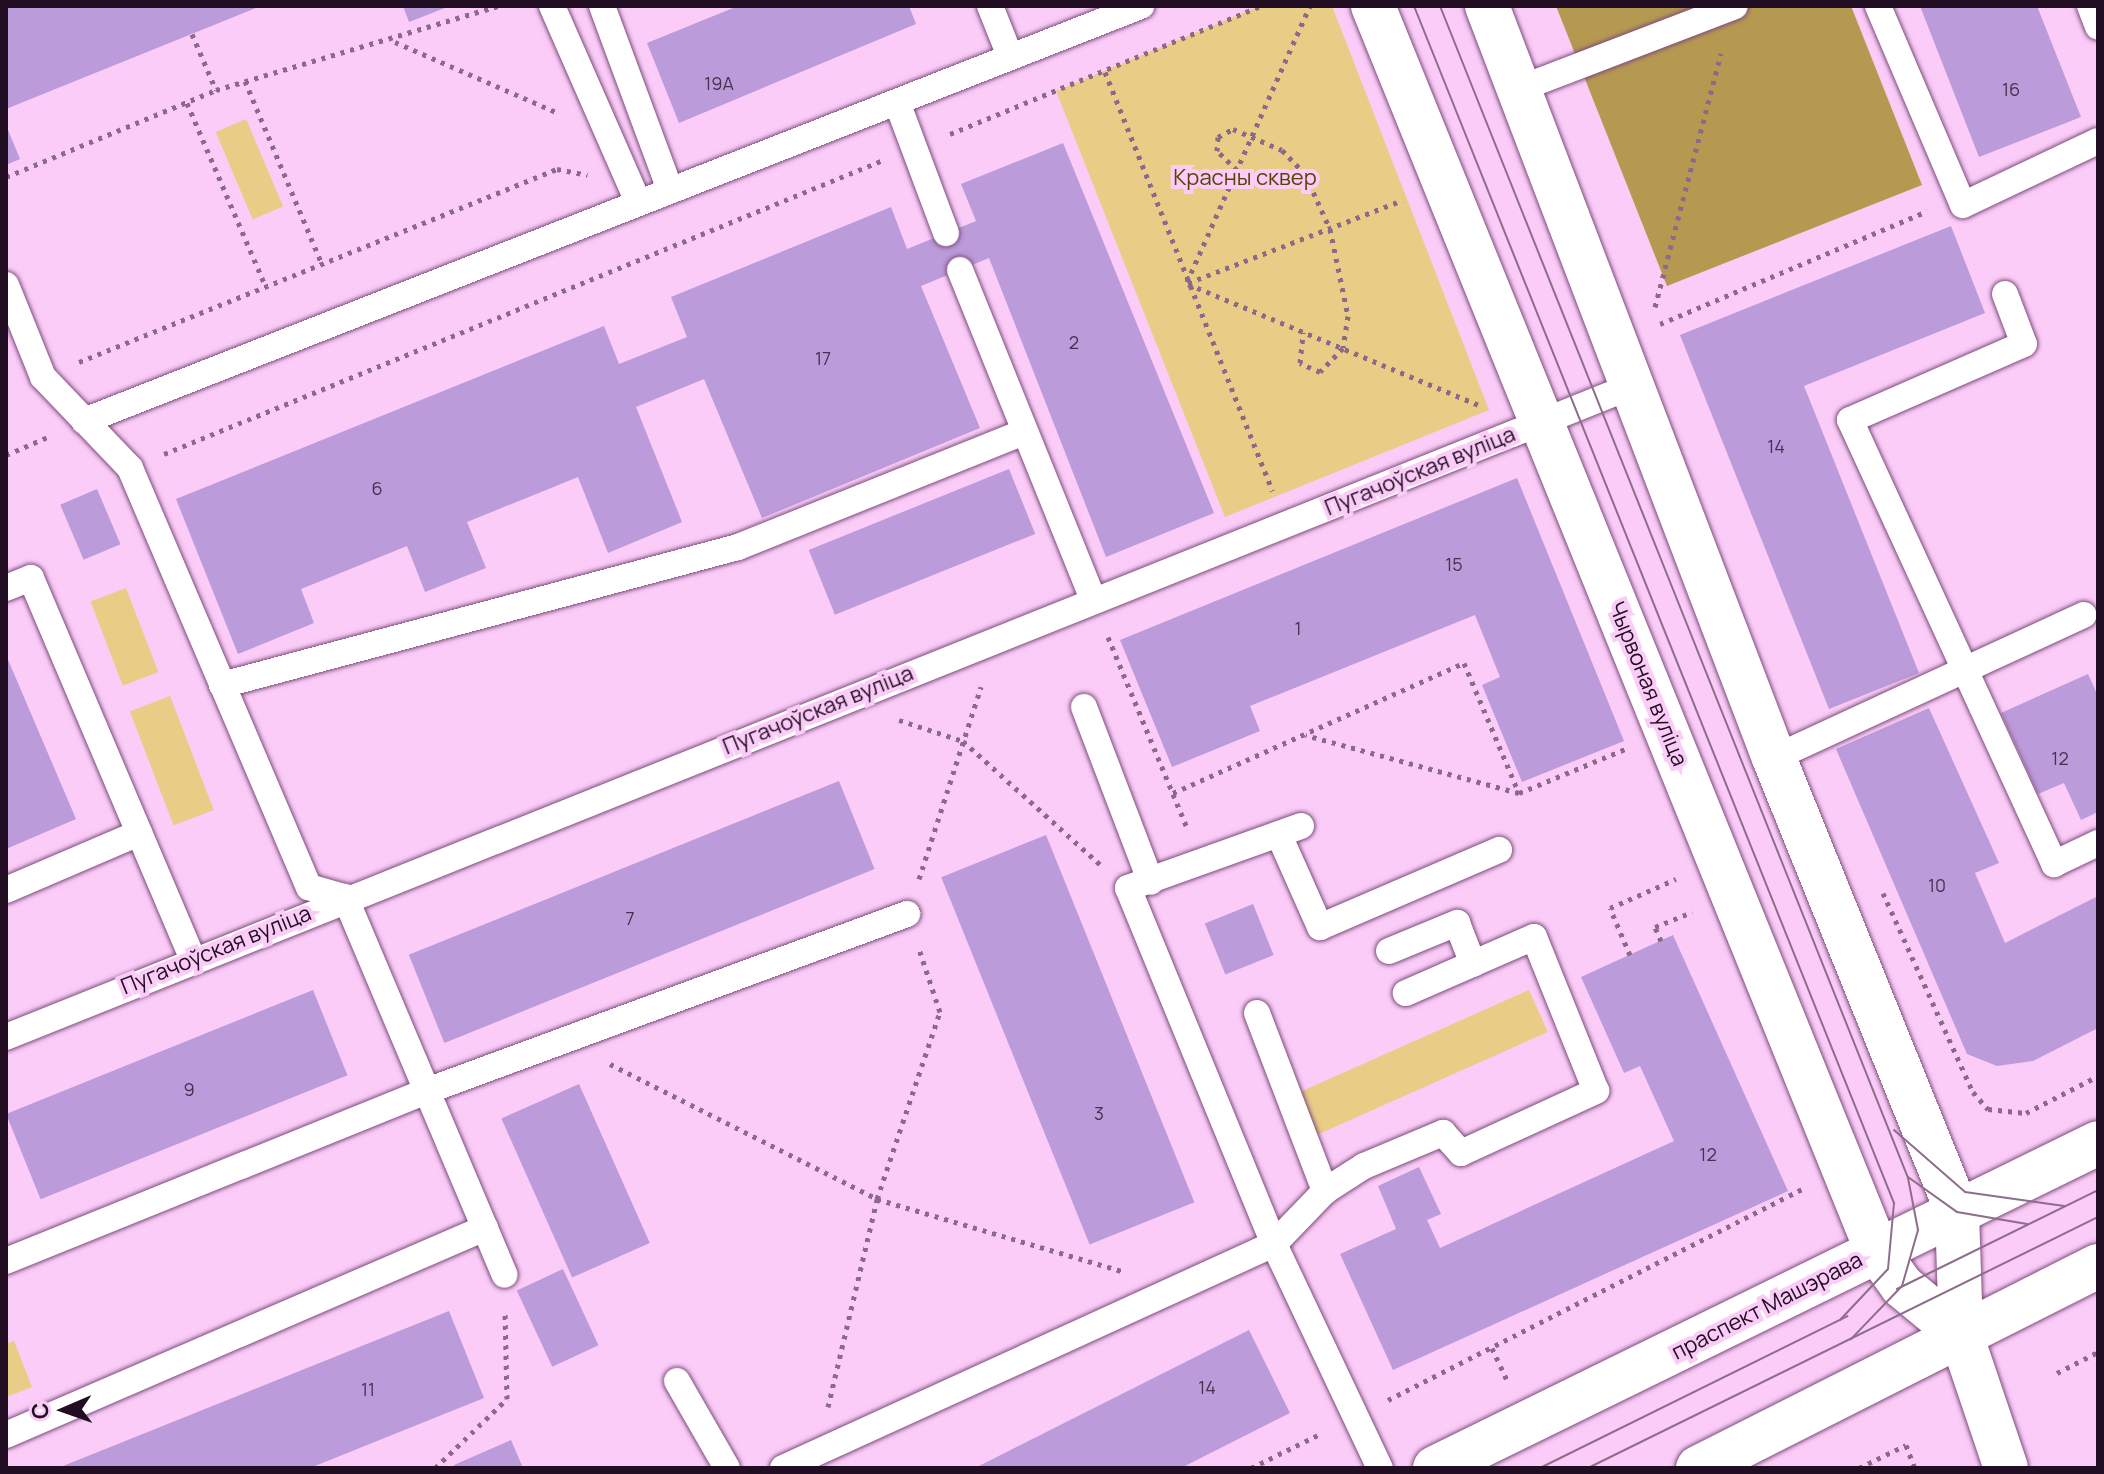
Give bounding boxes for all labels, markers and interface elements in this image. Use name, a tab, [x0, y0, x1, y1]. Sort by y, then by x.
house number: 19А	[704, 72, 734, 94]
house number: 16	[2002, 78, 2020, 100]
park label: Красны сквер	[1173, 165, 1317, 191]
house number: 2	[1069, 331, 1079, 353]
house number: 17	[815, 347, 831, 369]
street label: Пугачоўская вуліца	[1321, 421, 1519, 521]
house number: 14	[1767, 435, 1785, 457]
house number: 6	[371, 477, 383, 499]
house number: 15	[1445, 553, 1463, 575]
street label: Чырвоная вуліца	[1603, 598, 1693, 770]
house number: 1	[1294, 617, 1302, 639]
street label: Пугачоўская вуліца	[719, 660, 917, 760]
house number: 12	[2051, 747, 2069, 769]
house number: 10	[1928, 874, 1946, 896]
street label: Пугачоўская вуліца	[117, 900, 315, 1000]
house number: 7	[625, 907, 635, 929]
house number: 9	[183, 1078, 195, 1100]
house number: 3	[1094, 1102, 1104, 1124]
house number: 12	[1699, 1143, 1717, 1165]
street label: праспект Машэрава	[1667, 1246, 1867, 1366]
north arrow	[24, 1370, 104, 1450]
house number: 14	[1198, 1376, 1216, 1398]
house number: 11	[361, 1378, 375, 1400]
text: С	[25, 1402, 55, 1419]

